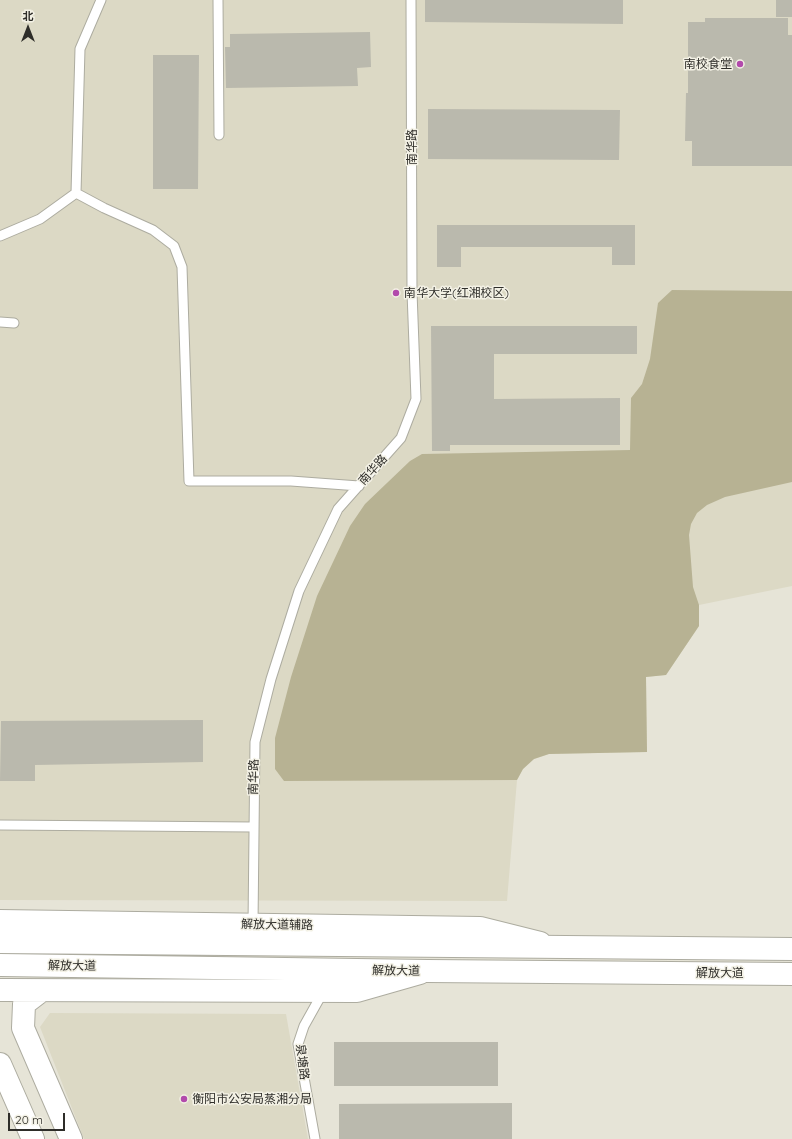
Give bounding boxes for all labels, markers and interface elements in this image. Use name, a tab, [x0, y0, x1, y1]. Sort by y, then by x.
north arrow	[8, 8, 48, 48]
text: 北	[23, 9, 34, 23]
place label: 南校食堂	[684, 57, 732, 71]
marker: 南校食堂	[735, 59, 745, 69]
street label: 南华路	[405, 129, 419, 165]
place label: 南华大学(红湘校区)	[404, 286, 509, 300]
marker: 南华大学(红湘校区)	[391, 288, 401, 298]
street label: 南华路	[356, 452, 390, 488]
street label: 南华路	[246, 759, 262, 795]
street label: 解放大道辅路	[241, 917, 313, 933]
street label: 解放大道	[48, 958, 96, 974]
street label: 解放大道	[372, 963, 420, 979]
street label: 解放大道	[696, 966, 744, 980]
street label: 泉塘路	[293, 1043, 311, 1081]
place label: 衡阳市公安局蒸湘分局	[192, 1092, 312, 1106]
marker: 衡阳市公安局蒸湘分局	[179, 1094, 189, 1104]
scale bar	[10, 1105, 67, 1131]
text: 20 m	[15, 1112, 43, 1127]

